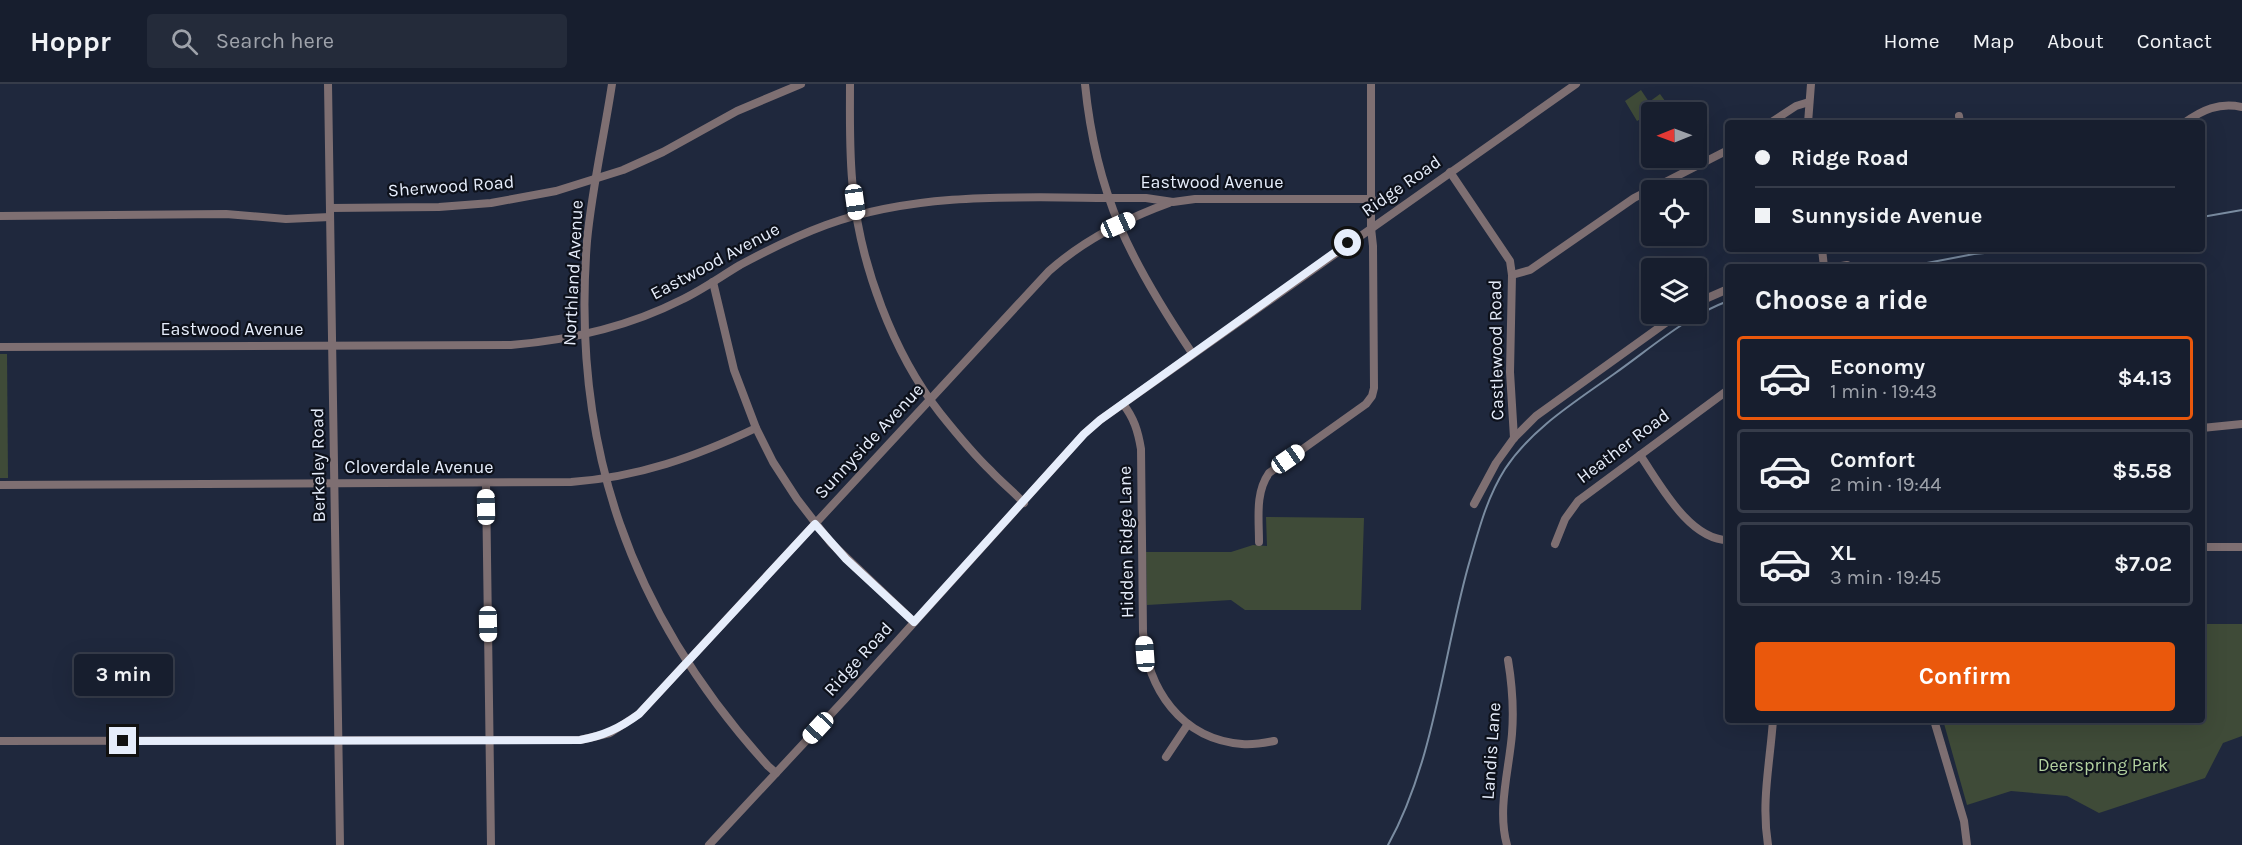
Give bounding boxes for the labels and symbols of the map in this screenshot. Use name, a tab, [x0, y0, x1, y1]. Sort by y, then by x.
north arrow	[1641, 102, 1707, 168]
street label: Ridge Road	[1357, 151, 1445, 221]
street label: Sherwood Road	[387, 171, 515, 201]
street label: Eastwood Avenue	[1140, 171, 1284, 193]
car	[844, 183, 866, 221]
street label: Northland Avenue	[558, 199, 588, 347]
car	[1098, 209, 1138, 241]
street label: Eastwood Avenue	[647, 218, 783, 304]
route start	[1334, 229, 1361, 256]
street label: Castlewood Road	[1484, 280, 1508, 420]
street label: Eastwood Avenue	[160, 318, 304, 340]
street label: Sunnyside Avenue	[810, 379, 928, 503]
street label: Heather Road	[1572, 404, 1674, 488]
street label: Berkeley Road	[306, 407, 330, 523]
car	[1268, 441, 1308, 477]
street label: Cloverdale Avenue	[344, 456, 494, 478]
street label: Hidden Ridge Lane	[1114, 466, 1138, 618]
car	[477, 489, 495, 525]
car	[479, 606, 497, 642]
street label: Ridge Road	[819, 617, 897, 701]
car	[1135, 635, 1155, 673]
callout: 3 min	[74, 654, 172, 696]
street label: Landis Lane	[1477, 702, 1505, 800]
car	[799, 709, 837, 747]
route end	[109, 727, 136, 754]
park label: Deerspring Park	[2038, 754, 2168, 776]

